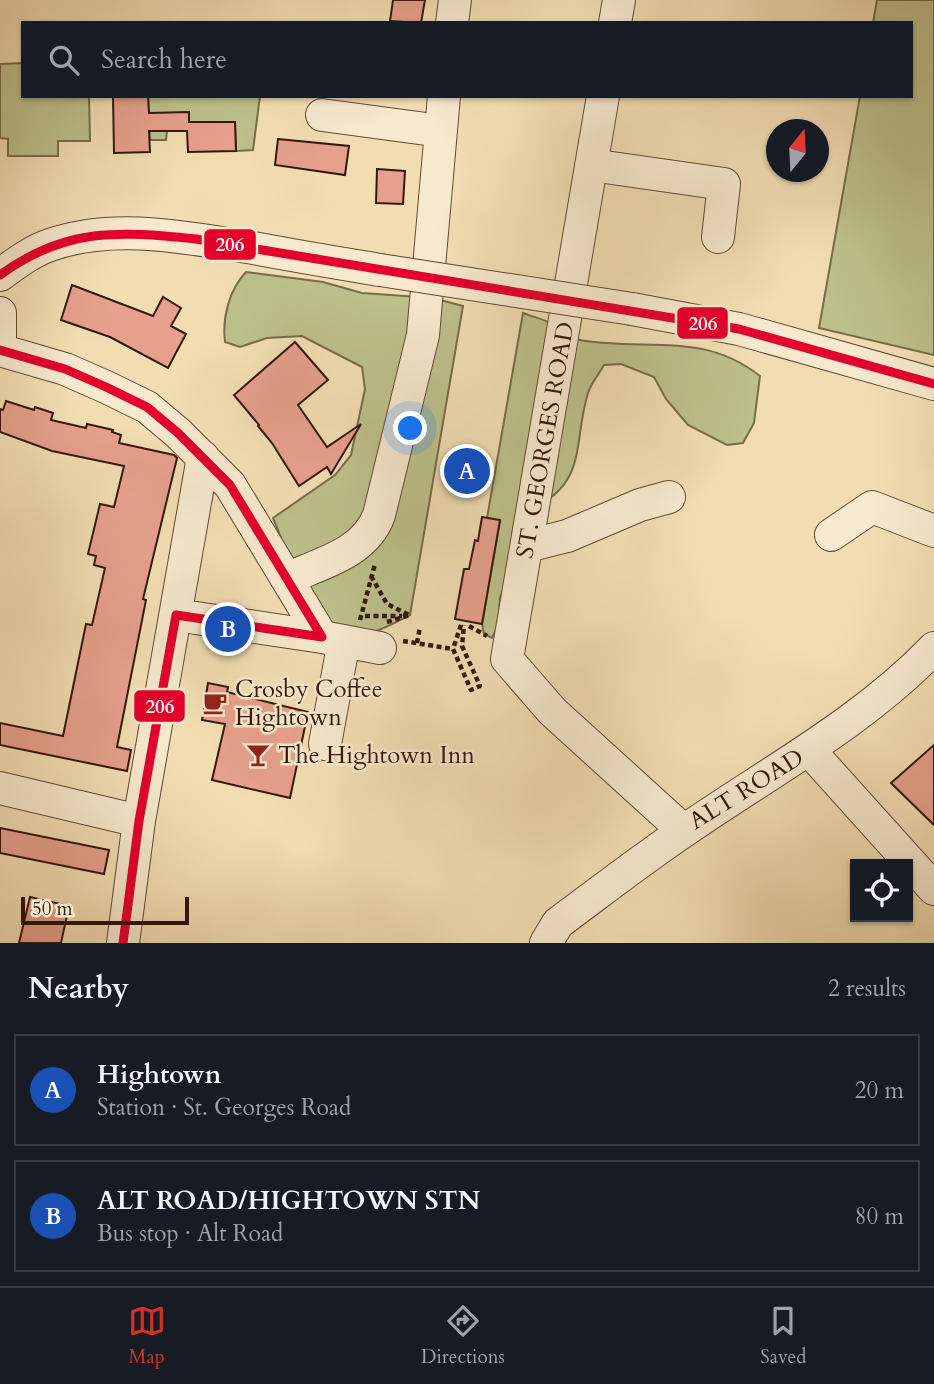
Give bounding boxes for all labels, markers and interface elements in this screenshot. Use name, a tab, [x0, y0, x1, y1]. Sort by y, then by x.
search box	[21, 21, 913, 98]
icon: search	[45, 41, 83, 79]
text: Search here	[101, 42, 227, 77]
north arrow	[766, 119, 829, 182]
line badge: 206	[203, 228, 257, 261]
text: 206	[215, 232, 245, 258]
line badge: 206	[676, 306, 729, 340]
text: 206	[688, 311, 718, 337]
street label: ST. GEORGES ROAD	[508, 319, 583, 561]
your location	[393, 411, 427, 445]
pin: A	[444, 445, 490, 497]
pin: B	[205, 603, 251, 655]
place label: Crosby Coffee Hightown	[235, 673, 383, 734]
line badge: 206	[133, 689, 186, 723]
cafe icon: Crosby Coffee Hightown	[201, 689, 229, 717]
text: 206	[145, 694, 175, 720]
place label: The Hightown Inn	[278, 739, 475, 772]
bar icon: The Hightown Inn	[244, 741, 272, 769]
street label: ALT ROAD	[683, 741, 810, 838]
map controls	[850, 859, 913, 922]
button: locate	[850, 859, 913, 922]
scale bar	[21, 894, 189, 926]
text: 50 m	[32, 896, 73, 922]
text: Nearby	[28, 968, 129, 1009]
text: 2 results	[828, 973, 906, 1004]
text: Hightown	[97, 1057, 221, 1092]
text: A	[44, 1075, 62, 1106]
text: 20 m	[855, 1075, 904, 1106]
text: Station · St. Georges Road	[97, 1092, 351, 1123]
text: ALT ROAD/HIGHTOWN STN	[97, 1183, 480, 1218]
text: B	[45, 1201, 61, 1232]
text: 80 m	[855, 1201, 904, 1232]
text: Bus stop · Alt Road	[97, 1218, 283, 1249]
tab: Map	[128, 1302, 166, 1370]
tab: Directions	[421, 1302, 505, 1370]
tab: Saved	[760, 1302, 806, 1370]

